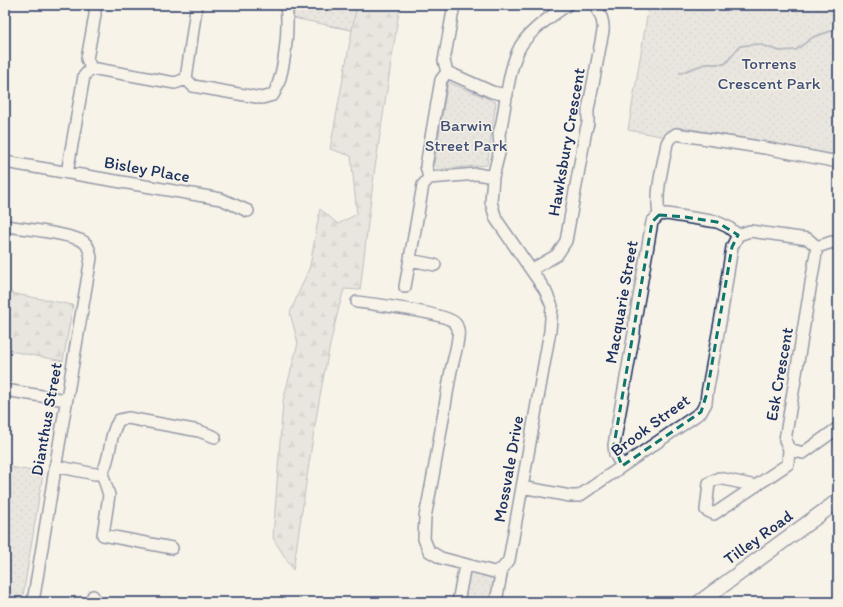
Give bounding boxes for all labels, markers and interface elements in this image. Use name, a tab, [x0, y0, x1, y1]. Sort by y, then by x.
park label: Torrens Crescent Park	[717, 53, 821, 93]
street label: Hawksbury Crescent	[543, 66, 589, 218]
park label: Barwin Street Park	[425, 115, 508, 155]
street label: Bisley Place	[103, 152, 191, 186]
street label: Macquarie Street	[600, 239, 642, 365]
street label: Esk Crescent	[761, 326, 797, 422]
street label: Dianthus Street	[26, 361, 66, 477]
street label: Brook Street	[607, 389, 694, 460]
street label: Mossvale Drive	[489, 414, 527, 524]
street label: Tilley Road	[720, 505, 797, 569]

